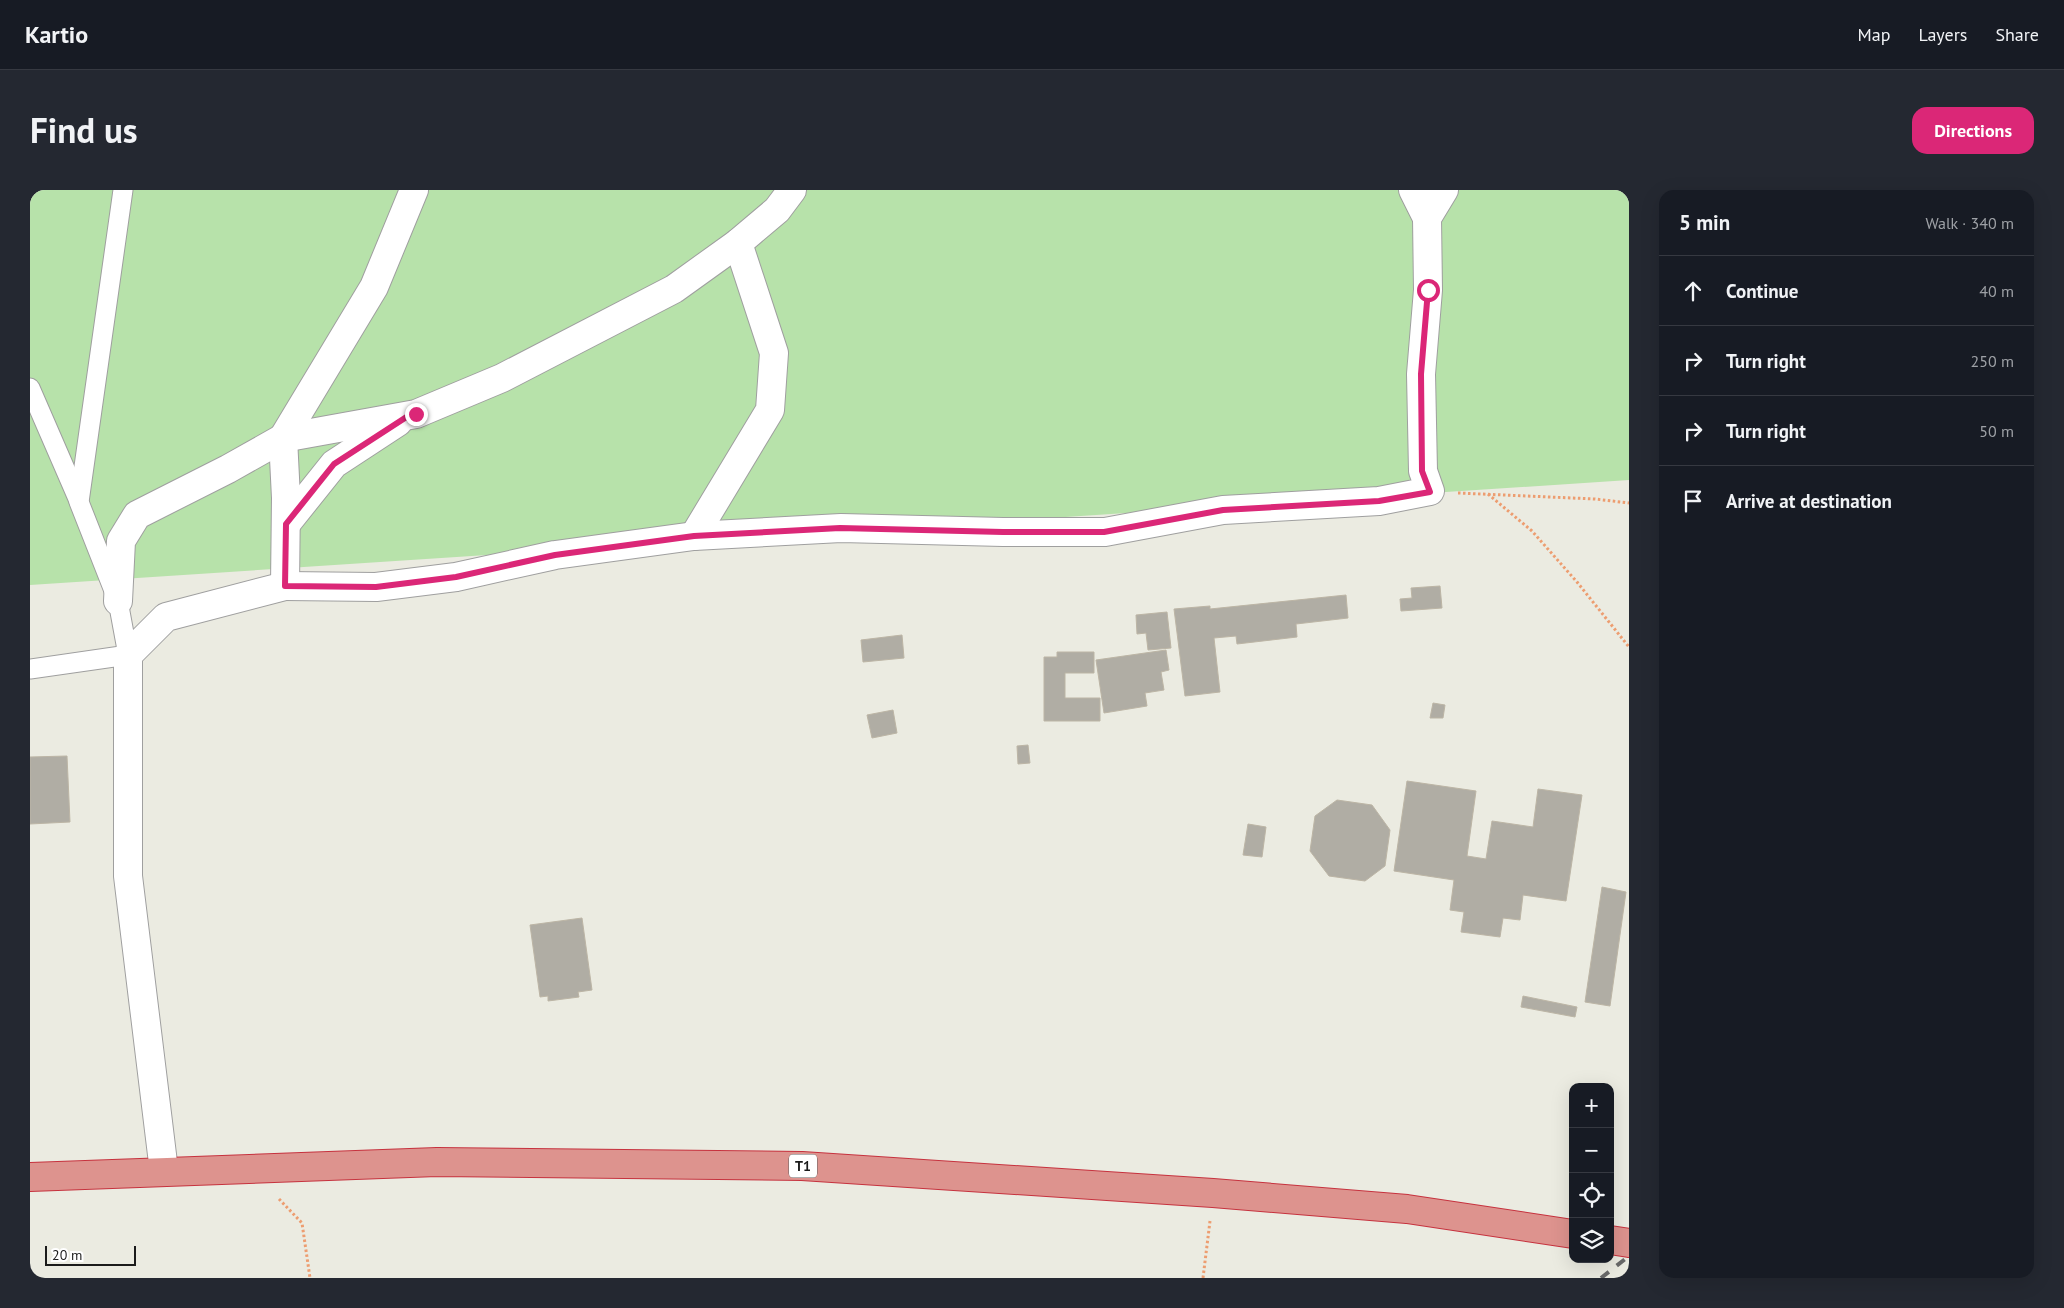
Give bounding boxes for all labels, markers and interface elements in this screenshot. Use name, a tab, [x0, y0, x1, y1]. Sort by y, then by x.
text: Kartio	[25, 19, 88, 50]
text: Map	[1858, 23, 1890, 46]
text: Layers	[1918, 23, 1967, 46]
text: Share	[1995, 23, 2039, 46]
text: Find us	[30, 107, 138, 153]
button: Directions	[1912, 107, 2034, 154]
text: 5 min	[1679, 209, 1730, 236]
text: Walk · 340 m	[1925, 213, 2014, 233]
icon: ahead	[1679, 277, 1707, 305]
route start	[1417, 279, 1440, 302]
text: Continue	[1726, 279, 1798, 303]
text: 40 m	[1979, 281, 2014, 301]
icon: right	[1679, 347, 1707, 375]
text: Turn right	[1726, 349, 1806, 373]
text: 250 m	[1971, 351, 2014, 371]
route end	[405, 403, 428, 426]
icon: right	[1679, 417, 1707, 445]
text: Turn right	[1726, 419, 1806, 443]
text: 50 m	[1979, 421, 2014, 441]
icon: arrive	[1679, 487, 1707, 515]
text: Arrive at destination	[1726, 489, 1892, 513]
map controls	[1569, 1083, 1614, 1263]
button: +	[1569, 1083, 1614, 1128]
button: −	[1569, 1128, 1614, 1173]
road number: T1	[789, 1154, 817, 1178]
button: locate	[1569, 1173, 1614, 1218]
button: layers	[1569, 1218, 1614, 1263]
scale bar	[45, 1243, 136, 1266]
text: 20 m	[52, 1246, 82, 1264]

